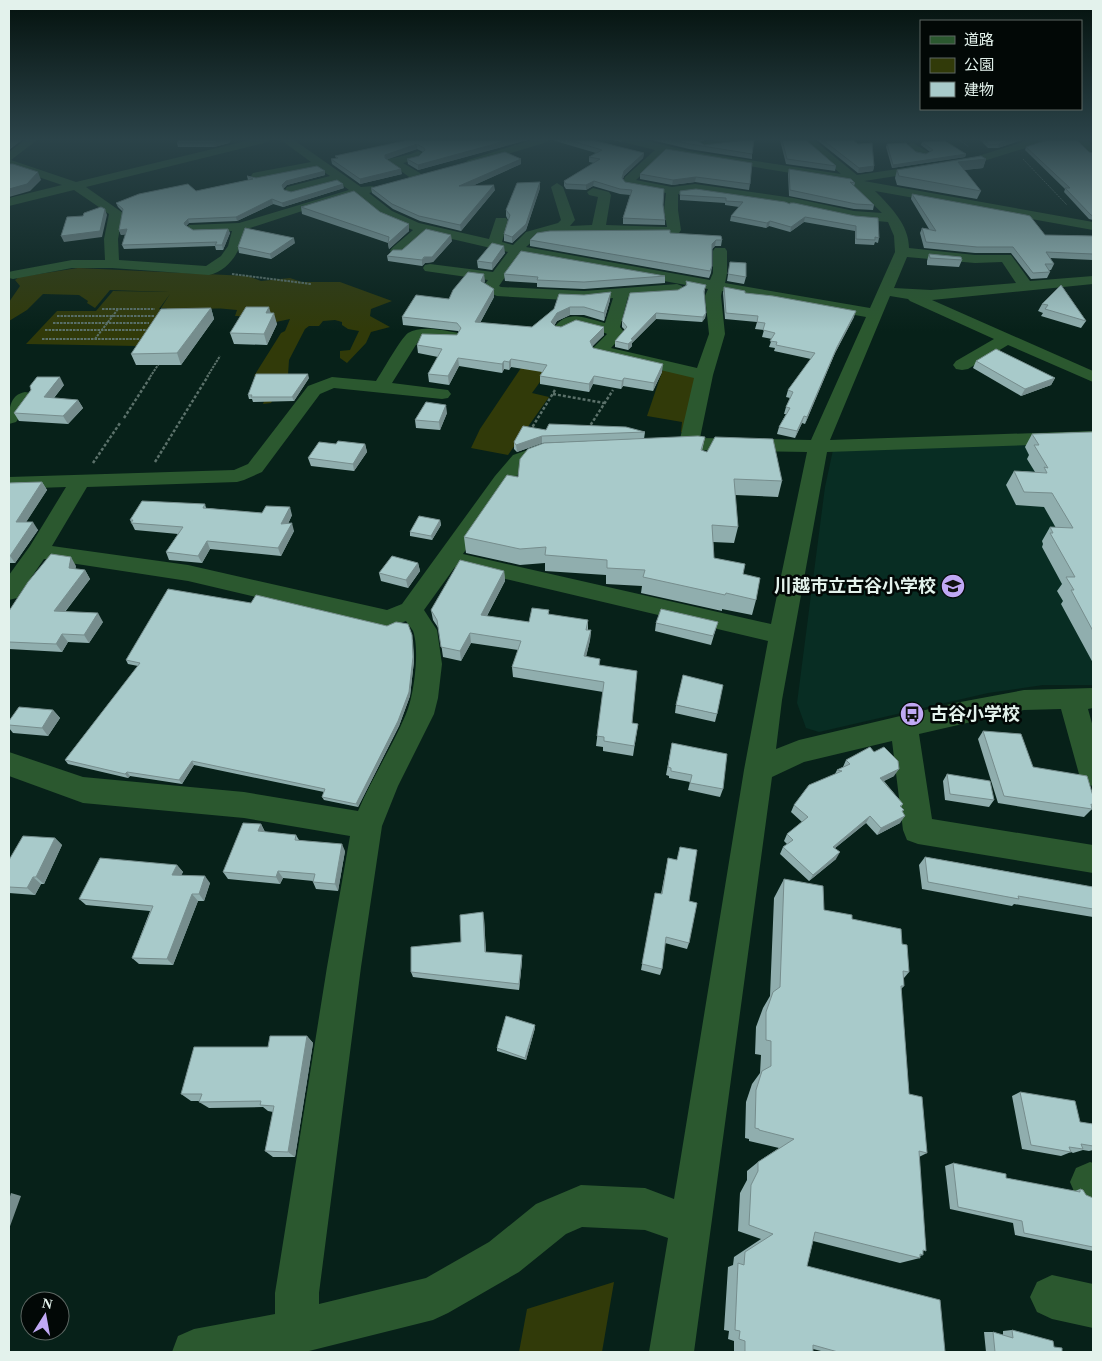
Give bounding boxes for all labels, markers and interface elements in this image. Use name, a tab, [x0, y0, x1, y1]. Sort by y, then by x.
legend	[920, 20, 1082, 110]
text: 道路	[964, 32, 994, 48]
text: 公園	[964, 57, 994, 73]
text: 建物	[964, 82, 994, 98]
school or university icon: 川越市立古谷小学校	[940, 573, 966, 599]
place label: 川越市立古谷小学校	[774, 576, 936, 596]
bus stop icon: 古谷小学校	[899, 701, 925, 727]
place label: 古谷小学校	[930, 704, 1020, 724]
north arrow	[20, 1291, 70, 1341]
text: N	[41, 1295, 54, 1312]

